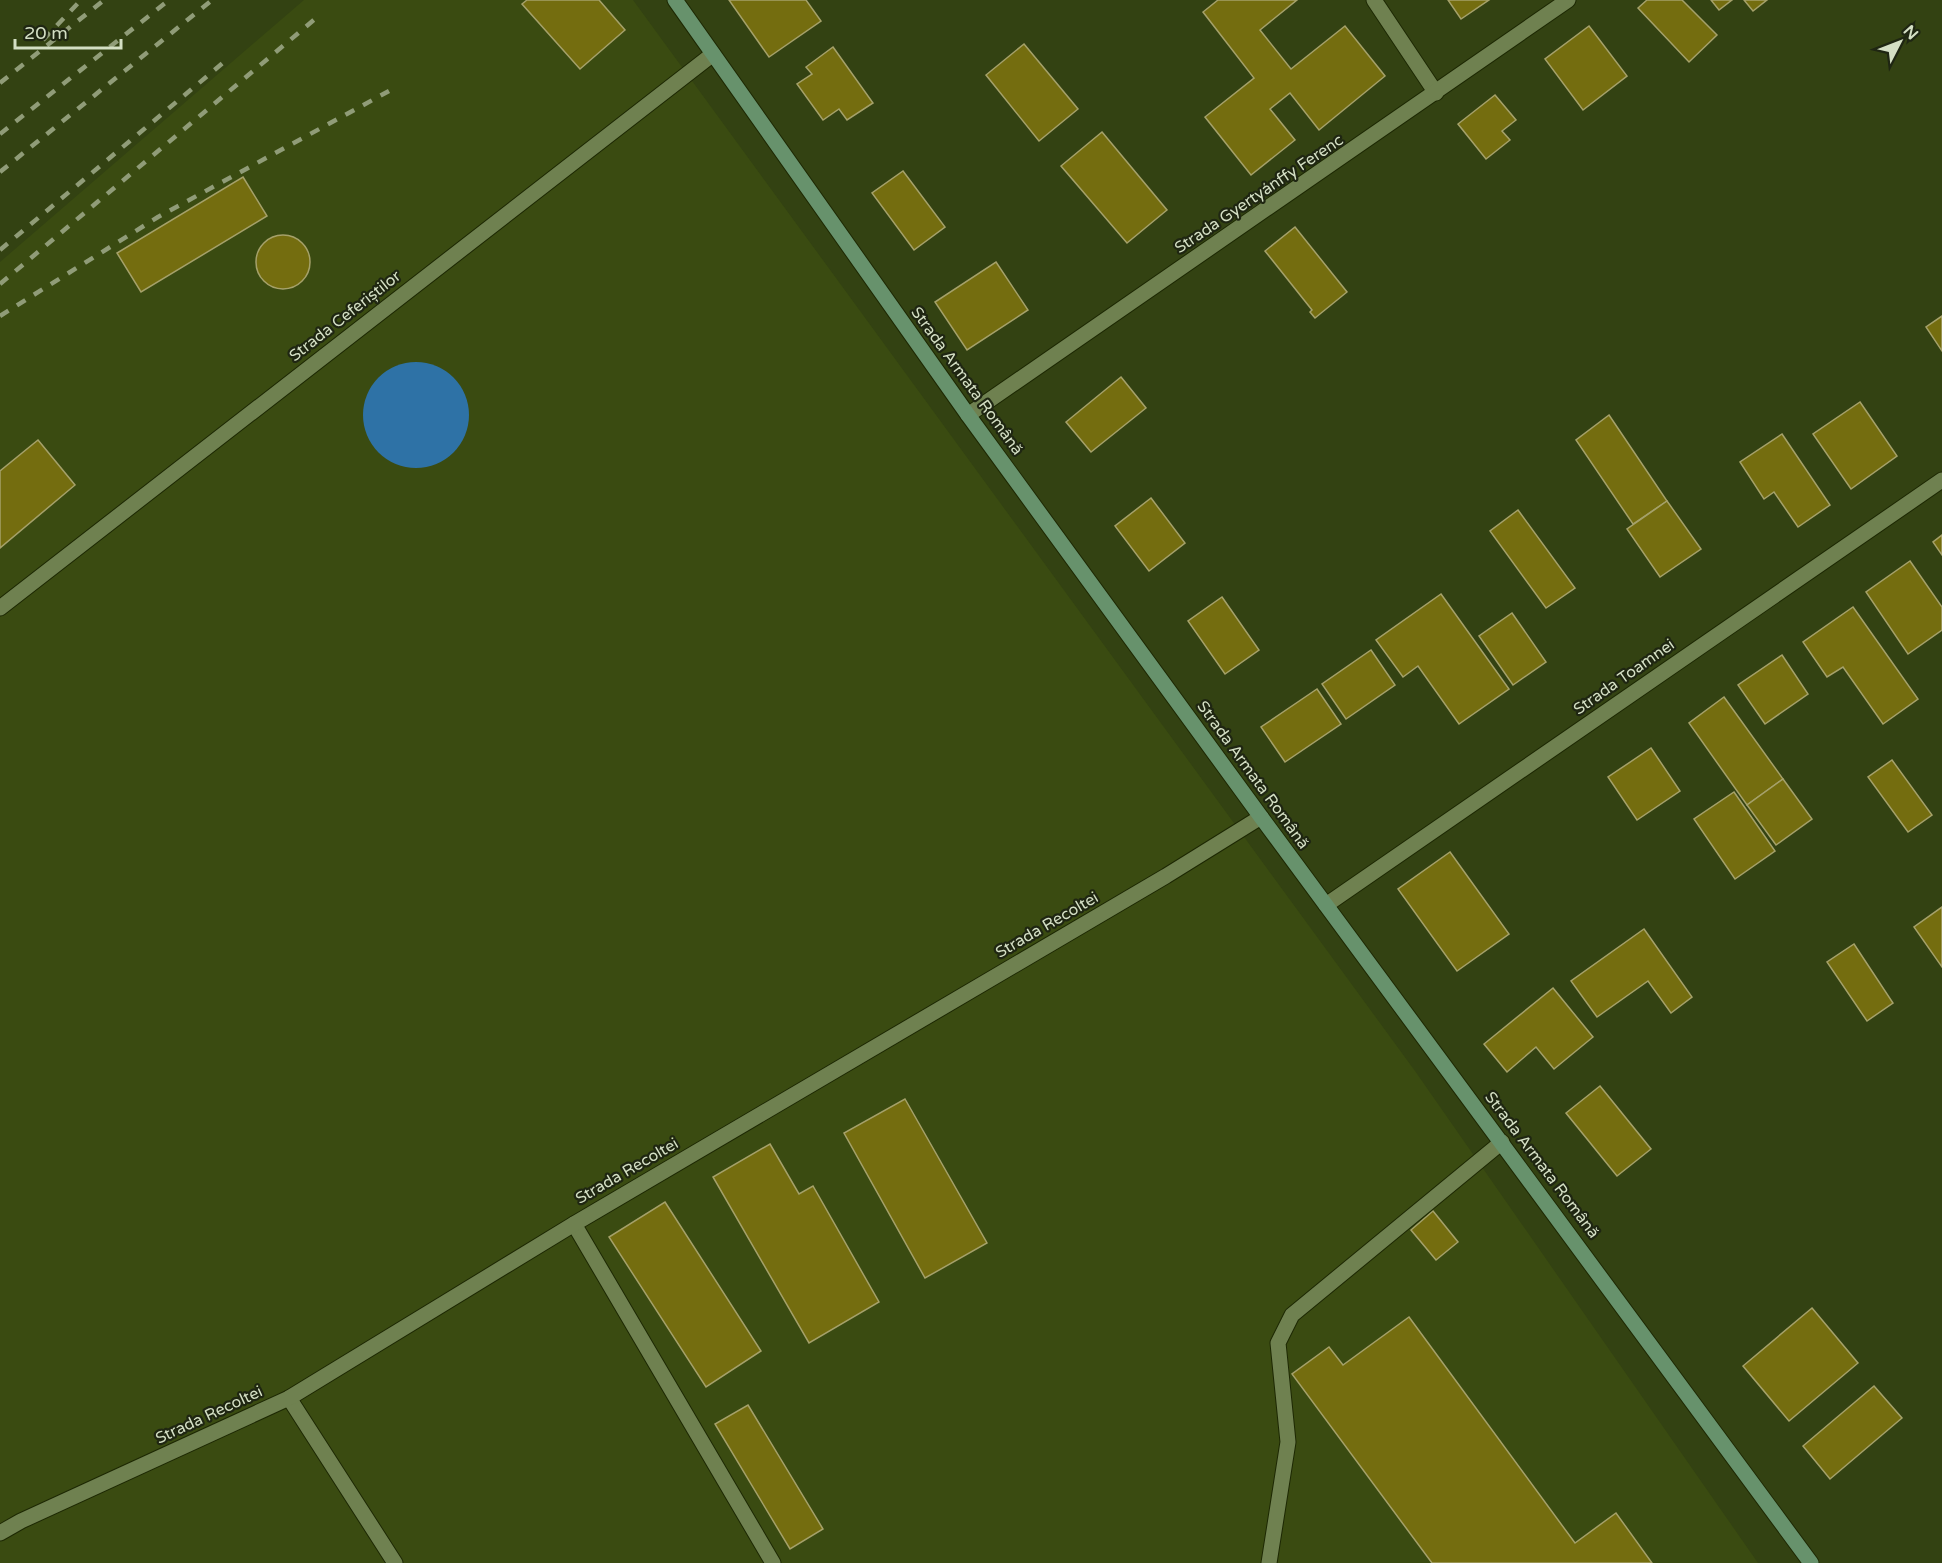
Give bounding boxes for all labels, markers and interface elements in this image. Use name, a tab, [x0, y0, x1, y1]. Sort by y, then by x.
scale bar	[15, 12, 122, 50]
north arrow	[1870, 12, 1930, 72]
text: N	[1899, 21, 1922, 44]
text: 20 m	[24, 22, 68, 44]
street label: Strada Gyertyánffy Ferenc	[1171, 130, 1347, 258]
street label: Strada Ceferiștilor	[285, 266, 406, 366]
street label: Strada Armata Română	[907, 303, 1027, 459]
street label: Strada Toamnei	[1570, 635, 1678, 719]
street label: Strada Armata Română	[1193, 697, 1313, 853]
street label: Strada Recoltei	[992, 887, 1102, 963]
street label: Strada Armata Română	[1480, 1088, 1604, 1242]
street label: Strada Recoltei	[572, 1133, 682, 1209]
street label: Strada Recoltei	[152, 1381, 266, 1449]

